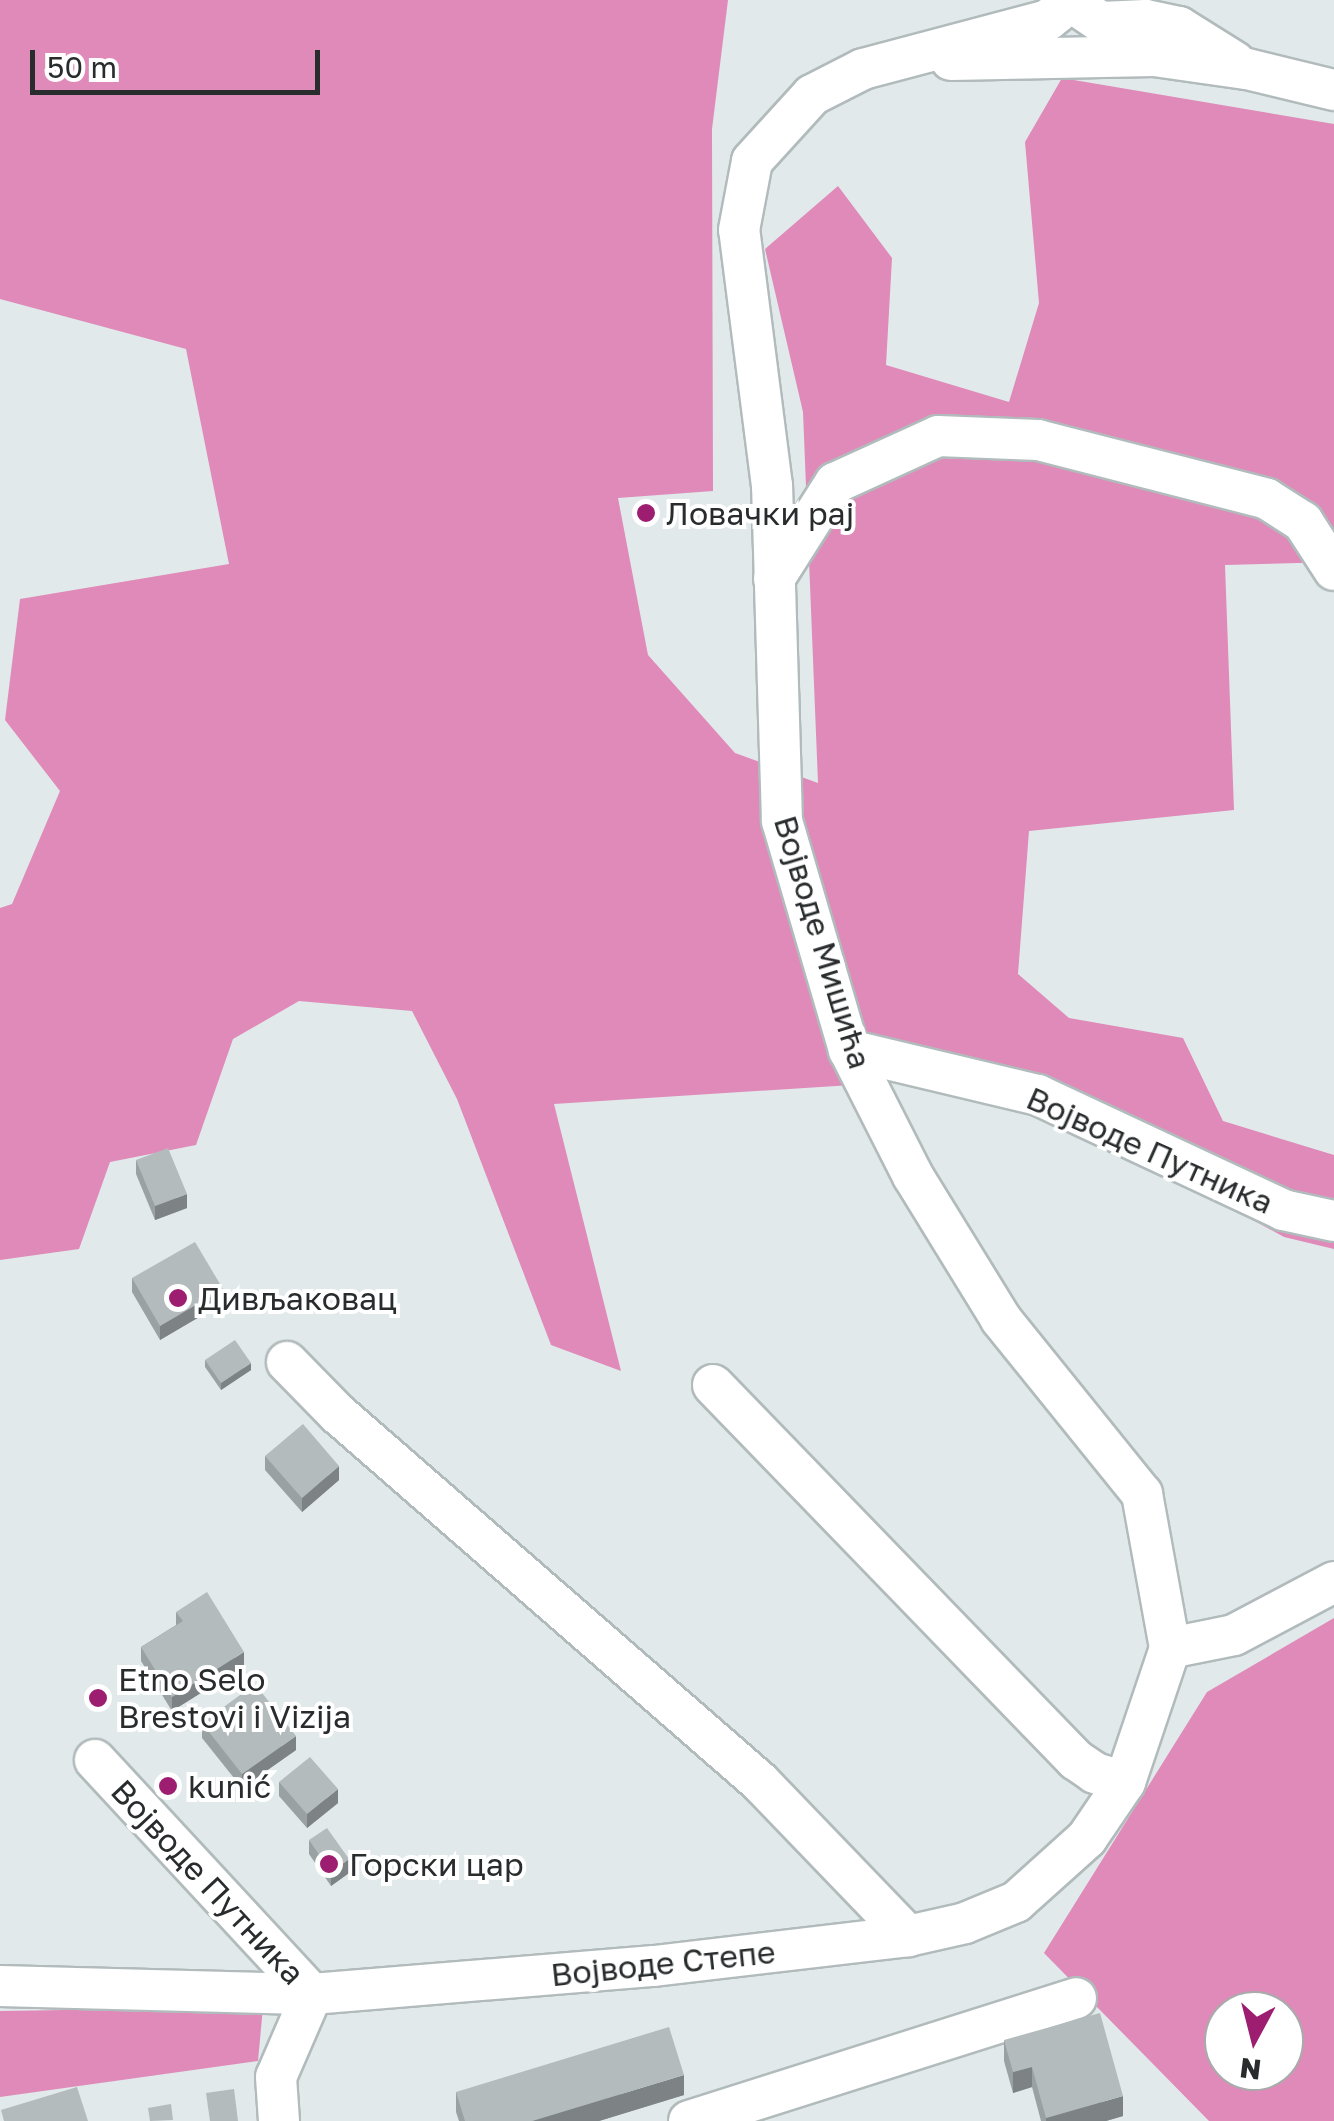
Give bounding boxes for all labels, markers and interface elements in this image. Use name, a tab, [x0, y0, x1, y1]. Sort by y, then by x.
scale bar	[35, 30, 325, 92]
text: 50 m	[47, 49, 117, 85]
place label: Ловачки рај	[666, 494, 854, 532]
marker: Ловачки рај	[635, 502, 657, 524]
street label: Војводе Мишића	[766, 811, 880, 1073]
street label: Војводе Путника	[1021, 1078, 1279, 1222]
place label: Дивљаковац	[198, 1279, 397, 1317]
marker: Дивљаковац	[167, 1287, 189, 1309]
place label: Etno Selo Brestovi i Vizija	[118, 1661, 351, 1736]
marker: Etno Selo Brestovi i Vizija	[87, 1687, 109, 1709]
place label: kunić	[188, 1767, 271, 1805]
street label: Војводе Путника	[103, 1772, 313, 1992]
marker: kunić	[157, 1775, 179, 1797]
place label: Горски цар	[349, 1845, 524, 1883]
marker: Горски цар	[318, 1853, 340, 1875]
street label: Војводе Степе	[549, 1932, 777, 1994]
north arrow	[1204, 1991, 1304, 2091]
text: N	[1238, 2052, 1263, 2087]

